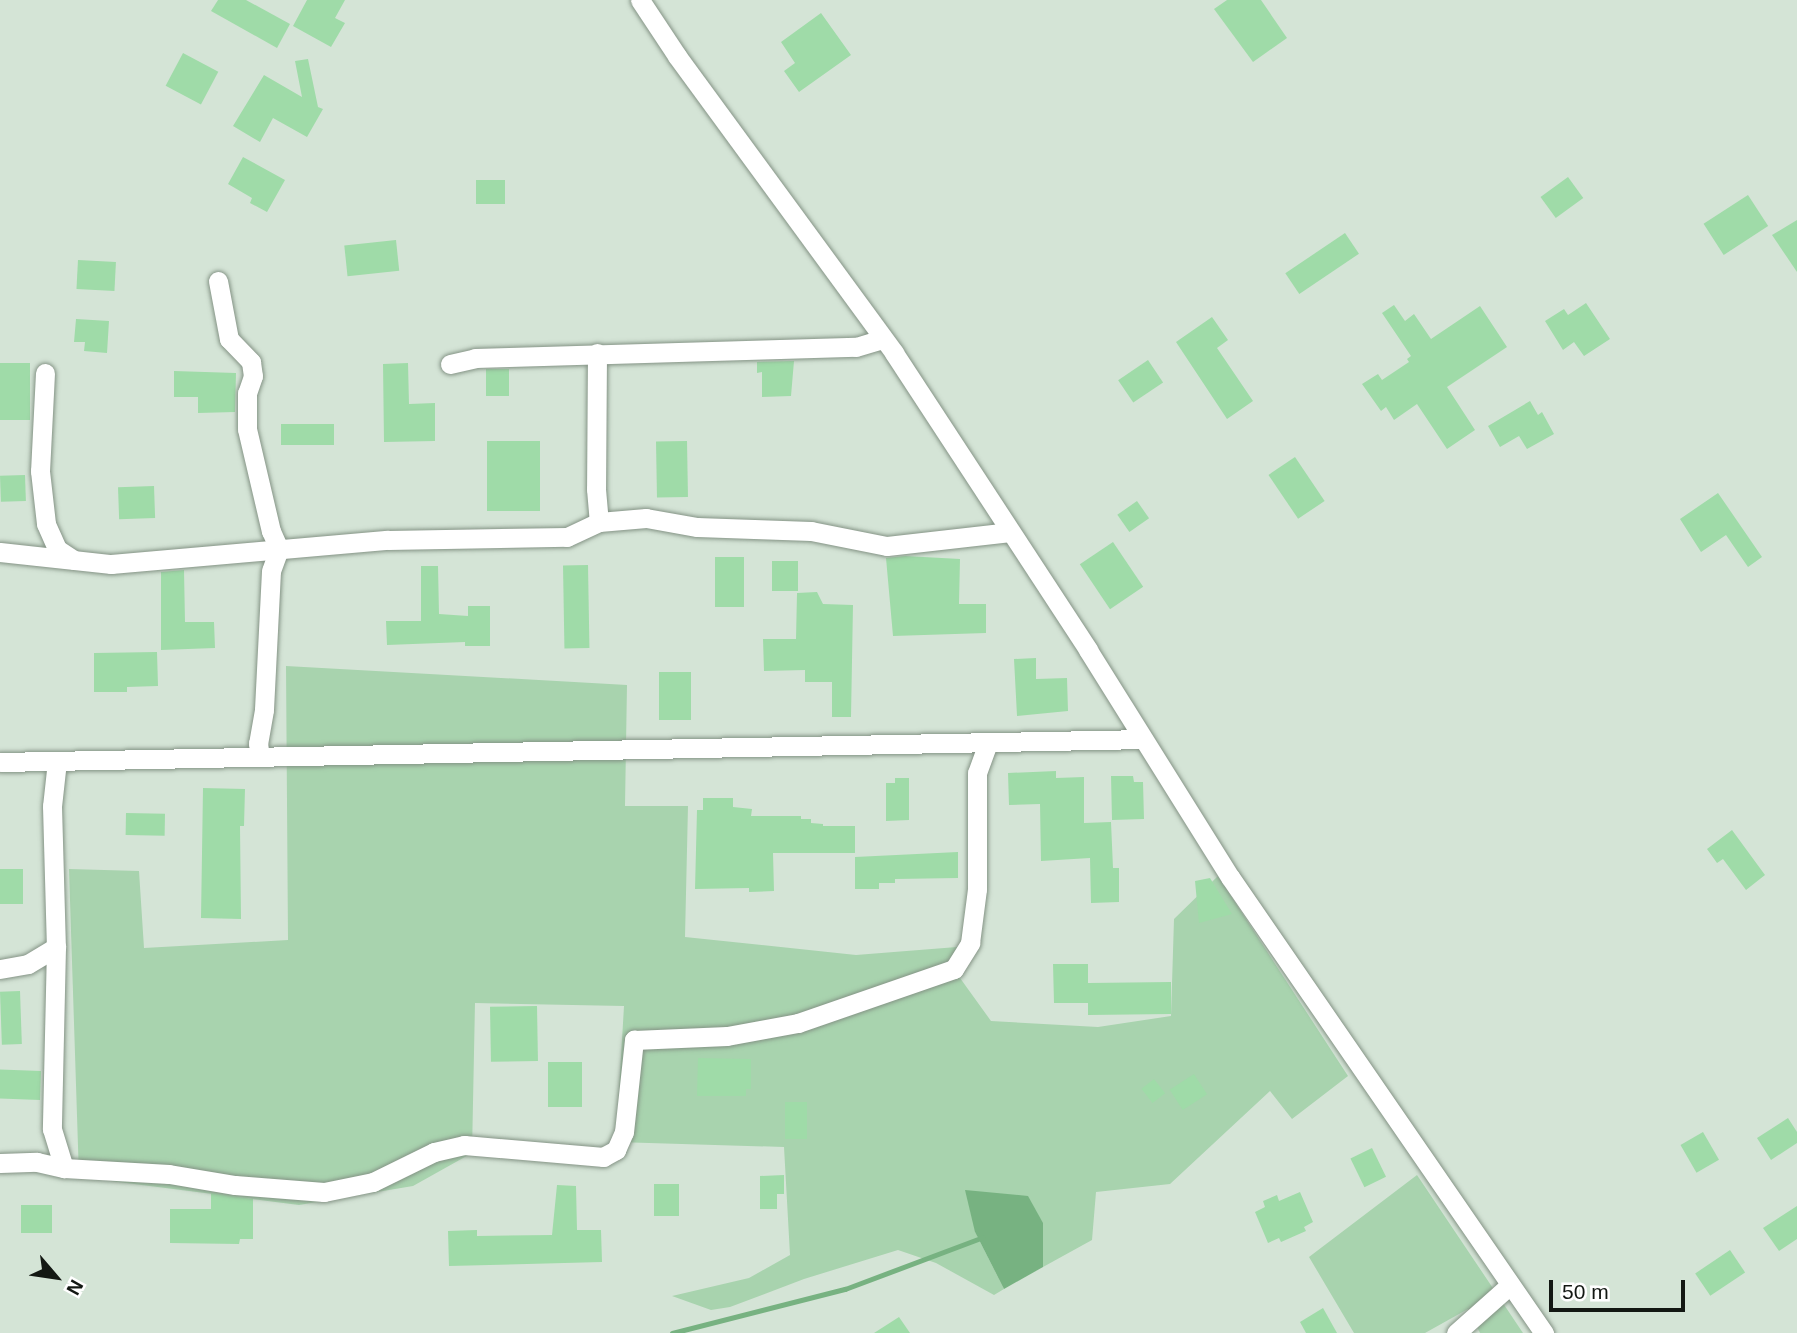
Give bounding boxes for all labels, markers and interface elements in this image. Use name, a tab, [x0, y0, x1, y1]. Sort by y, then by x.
north arrow	[21, 1242, 91, 1312]
scale bar	[1552, 1266, 1688, 1310]
text: N	[62, 1276, 87, 1299]
text: 50 m	[1562, 1280, 1609, 1303]

